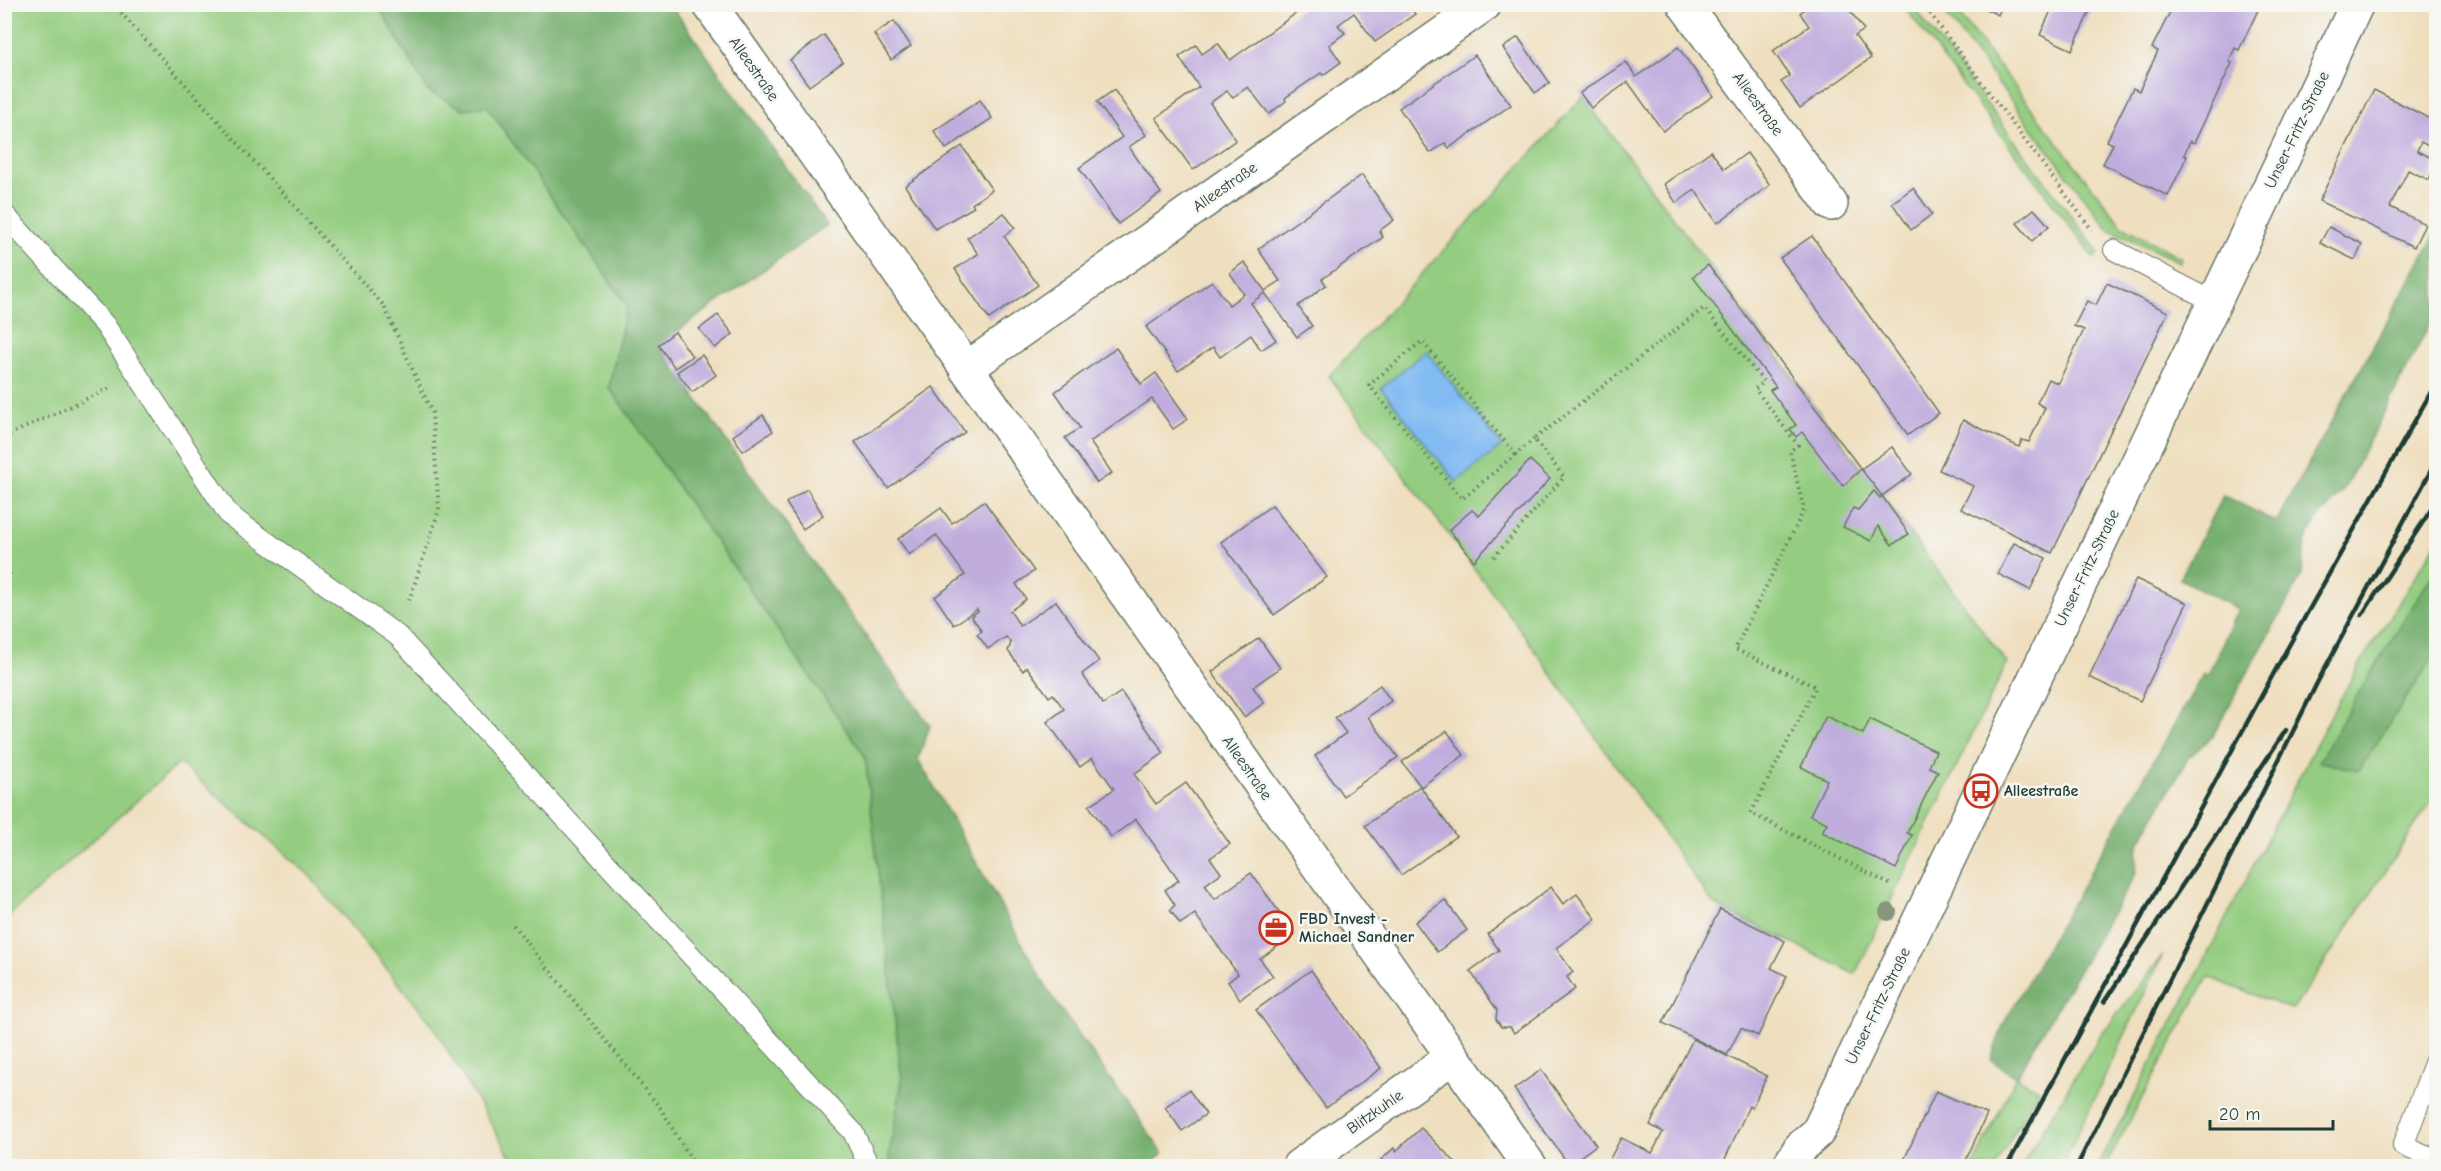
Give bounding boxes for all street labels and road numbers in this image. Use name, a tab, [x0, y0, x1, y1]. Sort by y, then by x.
street label: Alleestraße	[725, 33, 783, 105]
street label: Alleestraße	[1729, 69, 1787, 139]
street label: Unser-Fritz-Straße	[2261, 69, 2333, 191]
street label: Alleestraße	[1189, 158, 1261, 216]
street label: Unser-Fritz-Straße	[2051, 507, 2123, 629]
street label: Alleestraße	[1218, 732, 1276, 804]
street label: Unser-Fritz-Straße	[1842, 945, 1914, 1067]
street label: Blitzkuhle	[1343, 1086, 1407, 1138]

